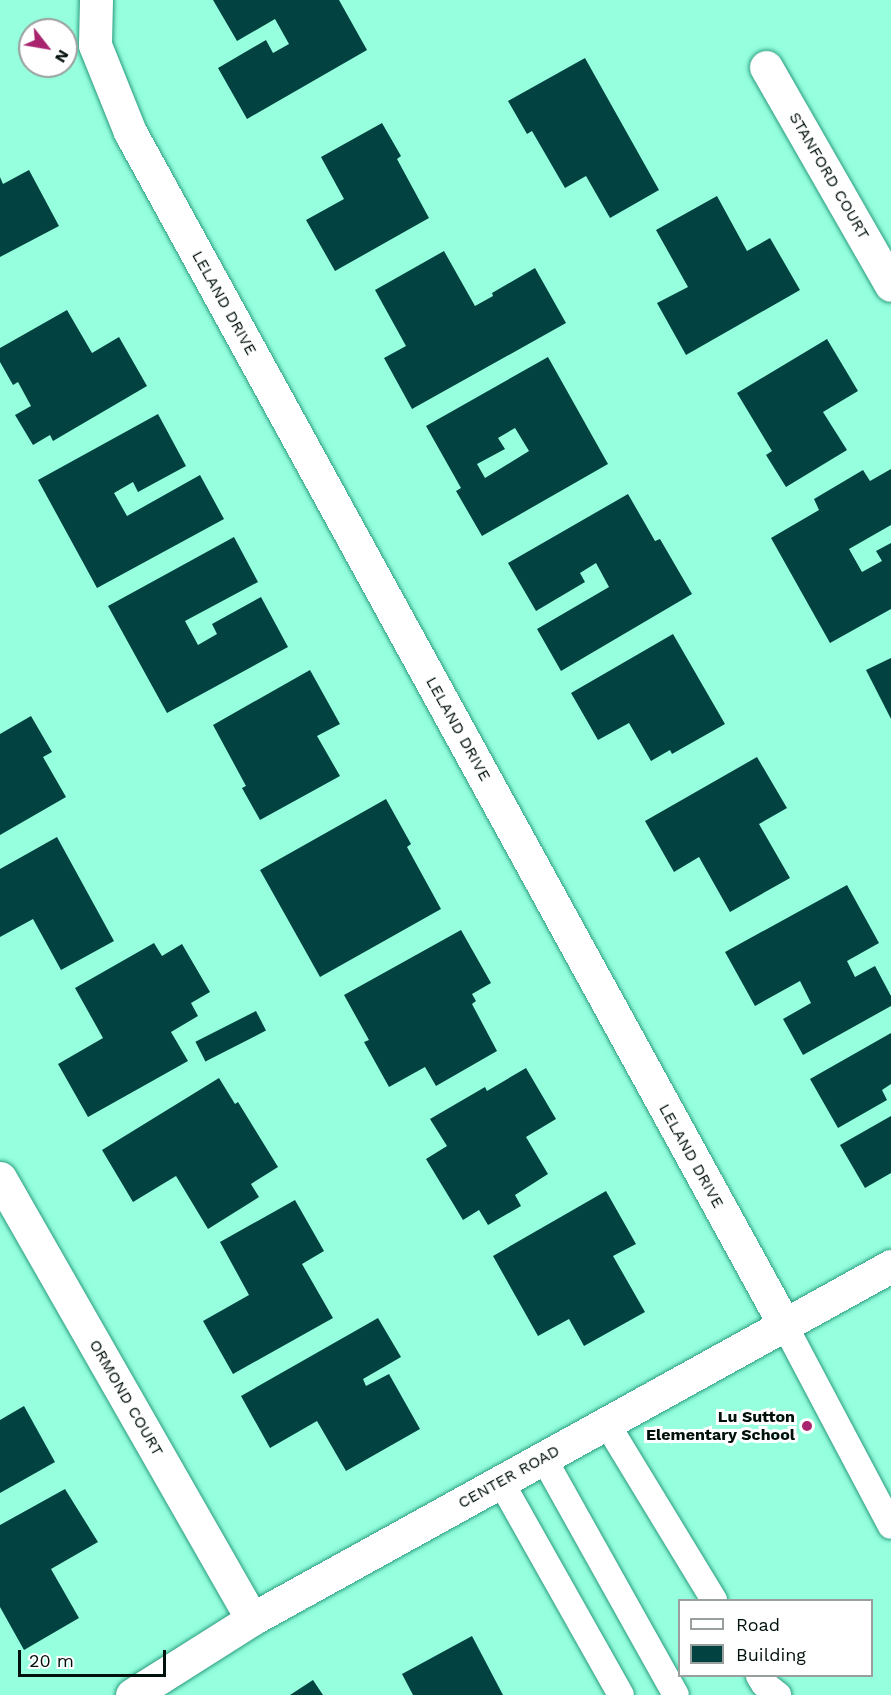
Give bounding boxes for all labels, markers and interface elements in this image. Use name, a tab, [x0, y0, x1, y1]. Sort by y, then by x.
north arrow	[18, 18, 78, 78]
text: N	[51, 47, 73, 66]
street label: STANFORD COURT	[785, 109, 873, 243]
street label: LELAND DRIVE	[187, 248, 261, 358]
street label: LELAND DRIVE	[421, 674, 495, 784]
street label: LELAND DRIVE	[654, 1101, 728, 1211]
street label: ORMOND COURT	[85, 1336, 167, 1460]
place label: Lu Sutton Elementary School	[646, 1407, 795, 1445]
marker: Lu Sutton Elementary School	[800, 1419, 814, 1433]
street label: CENTER ROAD	[455, 1441, 563, 1513]
legend	[678, 1599, 873, 1677]
text: Road	[736, 1614, 780, 1635]
scale bar	[21, 1638, 170, 1676]
text: Building	[736, 1644, 806, 1665]
text: 20 m	[29, 1650, 74, 1671]

